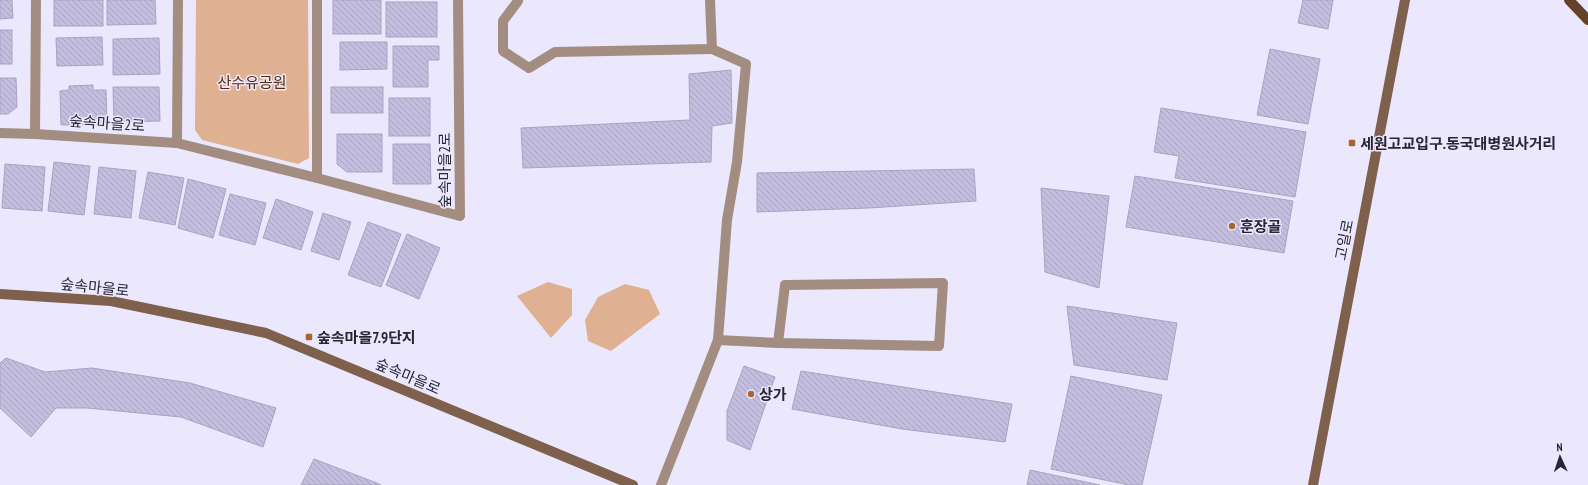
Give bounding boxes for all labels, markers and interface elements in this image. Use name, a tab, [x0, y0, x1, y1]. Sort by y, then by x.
park label: 산수유공원	[217, 73, 287, 92]
street label: 숲속마을2로	[69, 111, 145, 135]
street label: 숲속마을2로	[435, 132, 454, 208]
place label: 세원고교입구.동국대병원사거리	[1360, 134, 1556, 153]
marker: 세원고교입구.동국대병원사거리	[1347, 138, 1357, 148]
place label: 훈장골	[1240, 217, 1281, 236]
street label: 고일로	[1331, 218, 1357, 262]
marker: 훈장골	[1227, 221, 1237, 231]
street label: 숲속마을로	[60, 274, 130, 300]
place label: 숲속마을7.9단지	[317, 328, 416, 347]
marker: 숲속마을7.9단지	[304, 332, 314, 342]
street label: 숲속마을로	[373, 354, 443, 398]
place label: 상가	[759, 385, 787, 404]
marker: 상가	[746, 389, 756, 399]
north arrow	[1540, 437, 1580, 477]
text: N	[1556, 440, 1563, 454]

